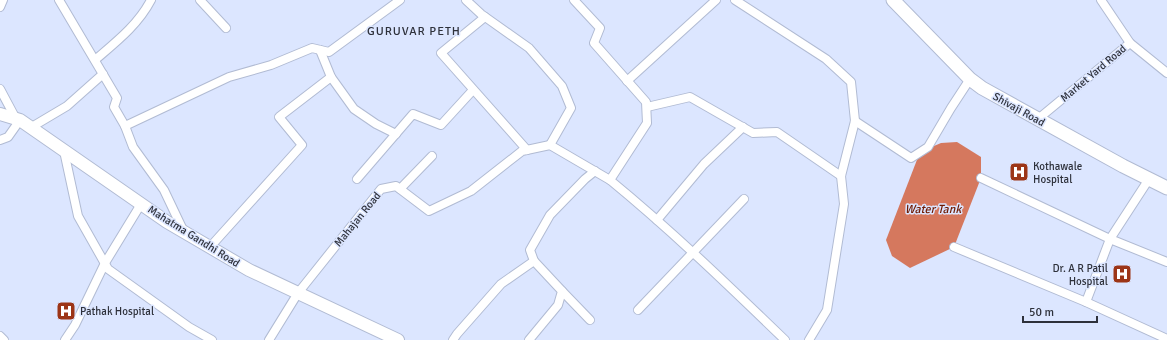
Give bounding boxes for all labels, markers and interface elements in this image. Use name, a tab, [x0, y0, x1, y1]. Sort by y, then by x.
district label: GURUVAR PETH	[367, 24, 461, 39]
street label: Market Yard Road	[1058, 42, 1129, 105]
street label: Shivaji Road	[990, 90, 1047, 129]
place label: Kothawale Hospital	[1033, 160, 1082, 186]
hospital icon: Kothawale Hospital	[1008, 161, 1030, 183]
street label: Mahajan Road	[331, 189, 384, 249]
water label: Water Tank	[905, 202, 962, 217]
street label: Mahatma Gandhi Road	[145, 203, 242, 270]
place label: Dr. A R Patil Hospital	[1052, 262, 1108, 288]
hospital icon: Dr. A R Patil Hospital	[1111, 263, 1133, 285]
scale bar	[1023, 298, 1097, 324]
hospital icon: Pathak Hospital	[55, 300, 77, 322]
place label: Pathak Hospital	[80, 305, 154, 318]
text: 50 m	[1029, 305, 1054, 320]

